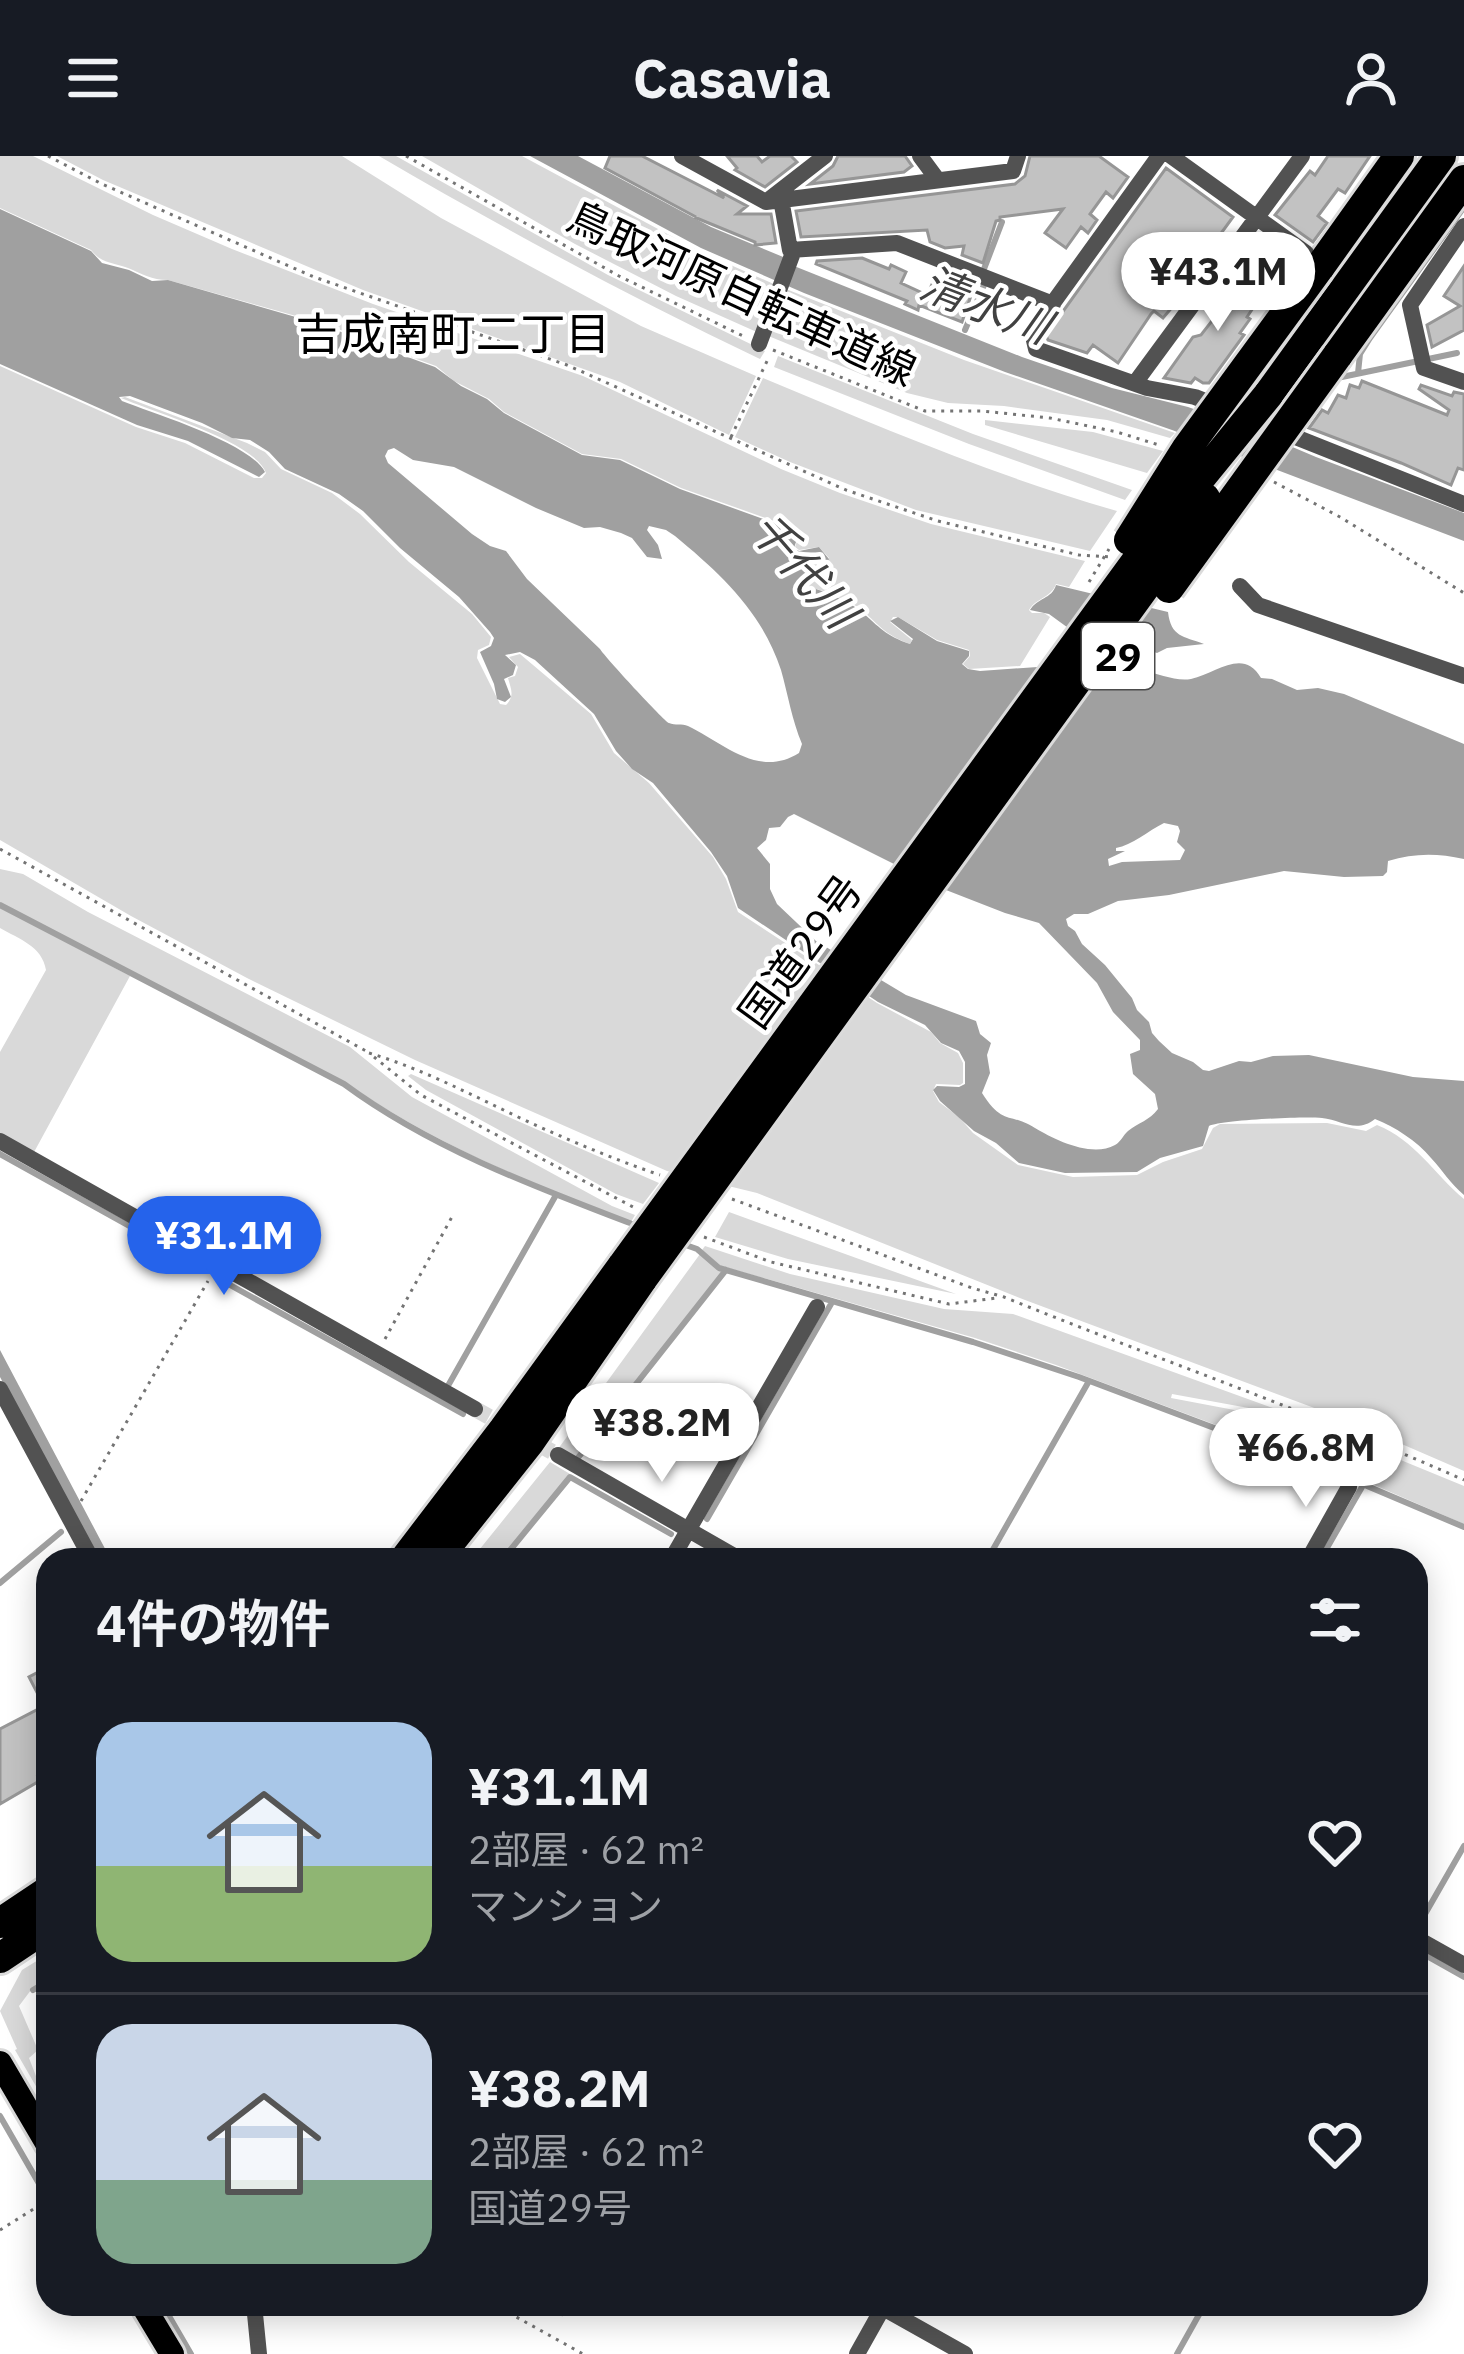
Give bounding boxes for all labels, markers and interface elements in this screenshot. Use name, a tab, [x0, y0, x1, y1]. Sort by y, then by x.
text: Casavia	[633, 43, 831, 113]
icon: menu	[60, 45, 126, 111]
icon: person	[1338, 45, 1404, 111]
street label: 鳥取河原自転車道線	[559, 188, 925, 398]
pin: ¥43.1M	[1120, 232, 1316, 334]
text: ¥43.1M	[1148, 245, 1288, 296]
water label: 清水川	[913, 253, 1063, 357]
district label: 吉成南町二丁目	[295, 304, 611, 362]
water label: 千代川	[738, 499, 873, 642]
road number: 29	[1082, 623, 1154, 689]
street label: 国道29号	[726, 863, 874, 1039]
pin: ¥31.1M	[126, 1196, 322, 1298]
text: ¥31.1M	[154, 1209, 294, 1260]
pin: ¥38.2M	[564, 1383, 760, 1485]
text: ¥38.2M	[592, 1396, 732, 1447]
pin: ¥66.8M	[1208, 1408, 1404, 1510]
text: ¥66.8M	[1236, 1421, 1376, 1472]
icon: filters	[1302, 1587, 1368, 1653]
text: 4件の物件	[96, 1590, 331, 1656]
text: ¥31.1M	[468, 1753, 651, 1819]
icon: home	[192, 1770, 336, 1914]
icon: heart	[1302, 1809, 1368, 1875]
text: 2部屋 · 62 m²	[468, 1824, 704, 1875]
text: マンション	[468, 1880, 663, 1931]
text: ¥38.2M	[468, 2055, 651, 2121]
icon: home	[192, 2072, 336, 2216]
icon: heart	[1302, 2111, 1368, 2177]
text: 2部屋 · 62 m²	[468, 2126, 704, 2177]
text: 国道29号	[468, 2182, 632, 2233]

